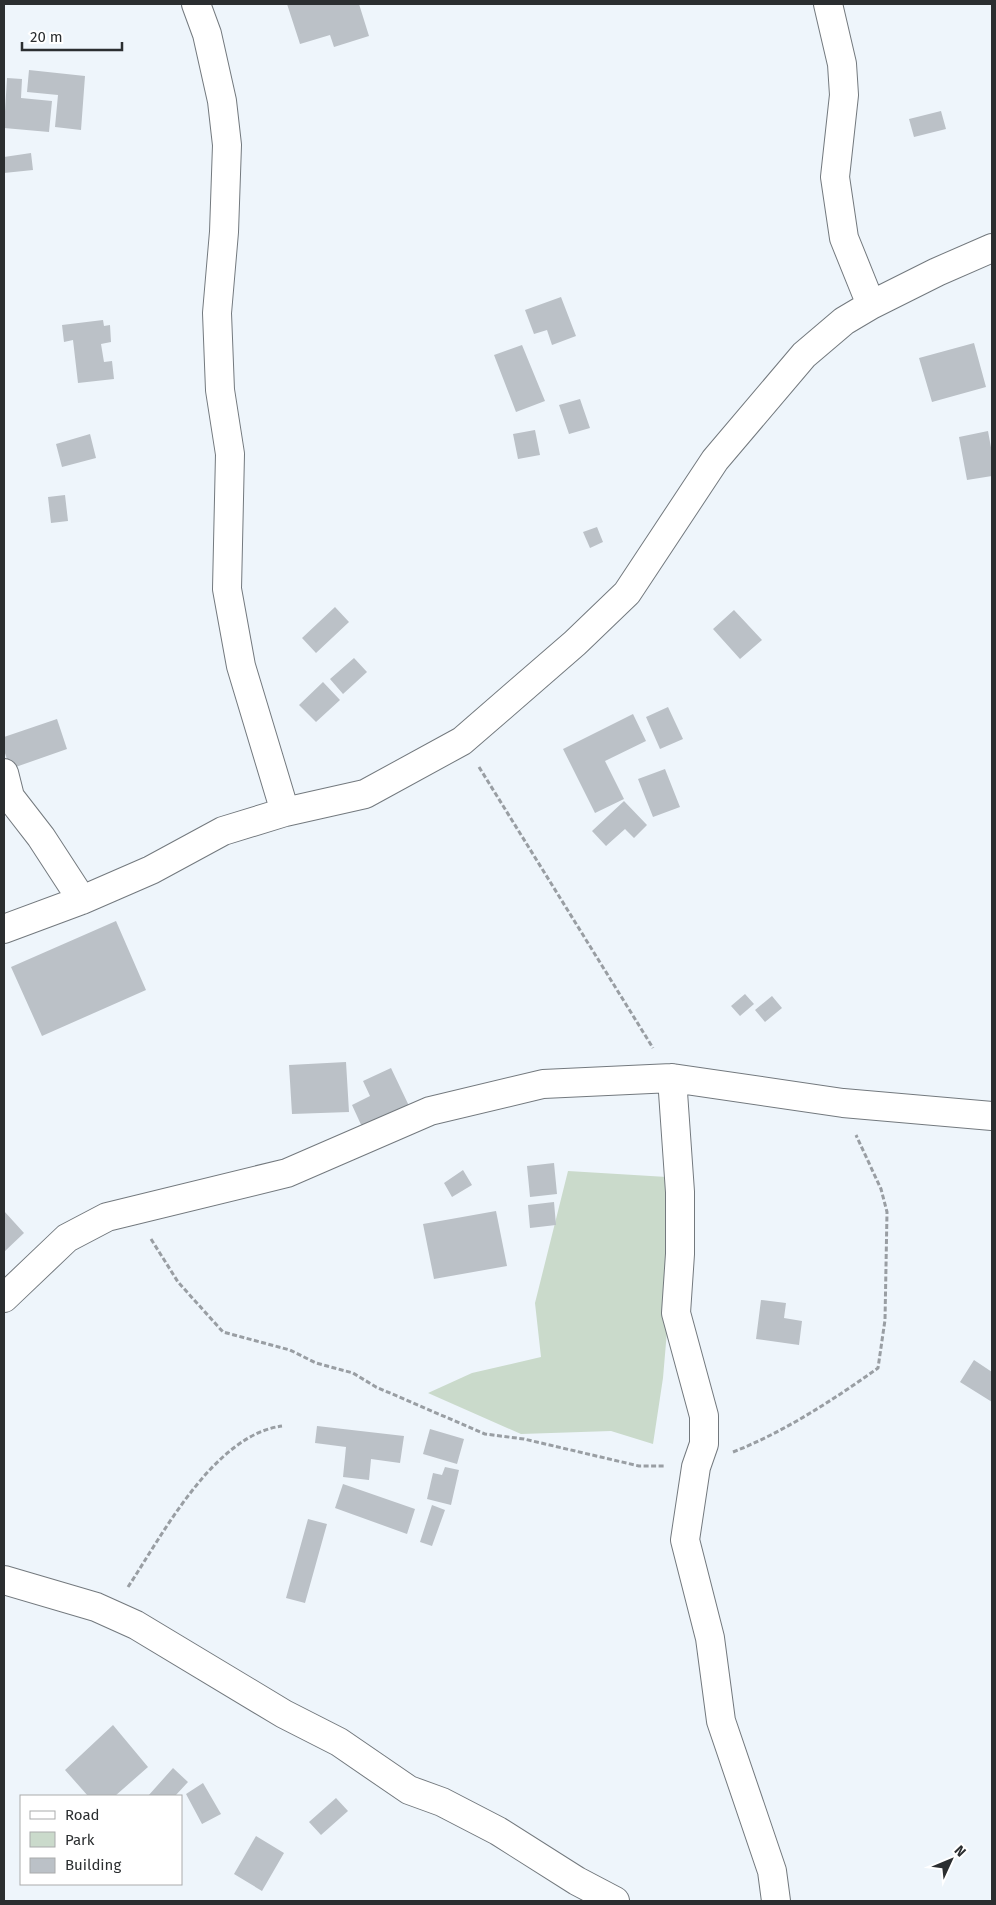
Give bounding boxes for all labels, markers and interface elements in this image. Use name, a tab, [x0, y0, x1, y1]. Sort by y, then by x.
scale bar	[22, 20, 122, 52]
text: 20 m	[30, 28, 63, 46]
legend	[20, 1795, 182, 1885]
text: Road	[65, 1806, 100, 1824]
text: Park	[65, 1831, 95, 1849]
north arrow	[926, 1835, 976, 1885]
text: N	[951, 1842, 969, 1861]
text: Building	[65, 1856, 121, 1874]

